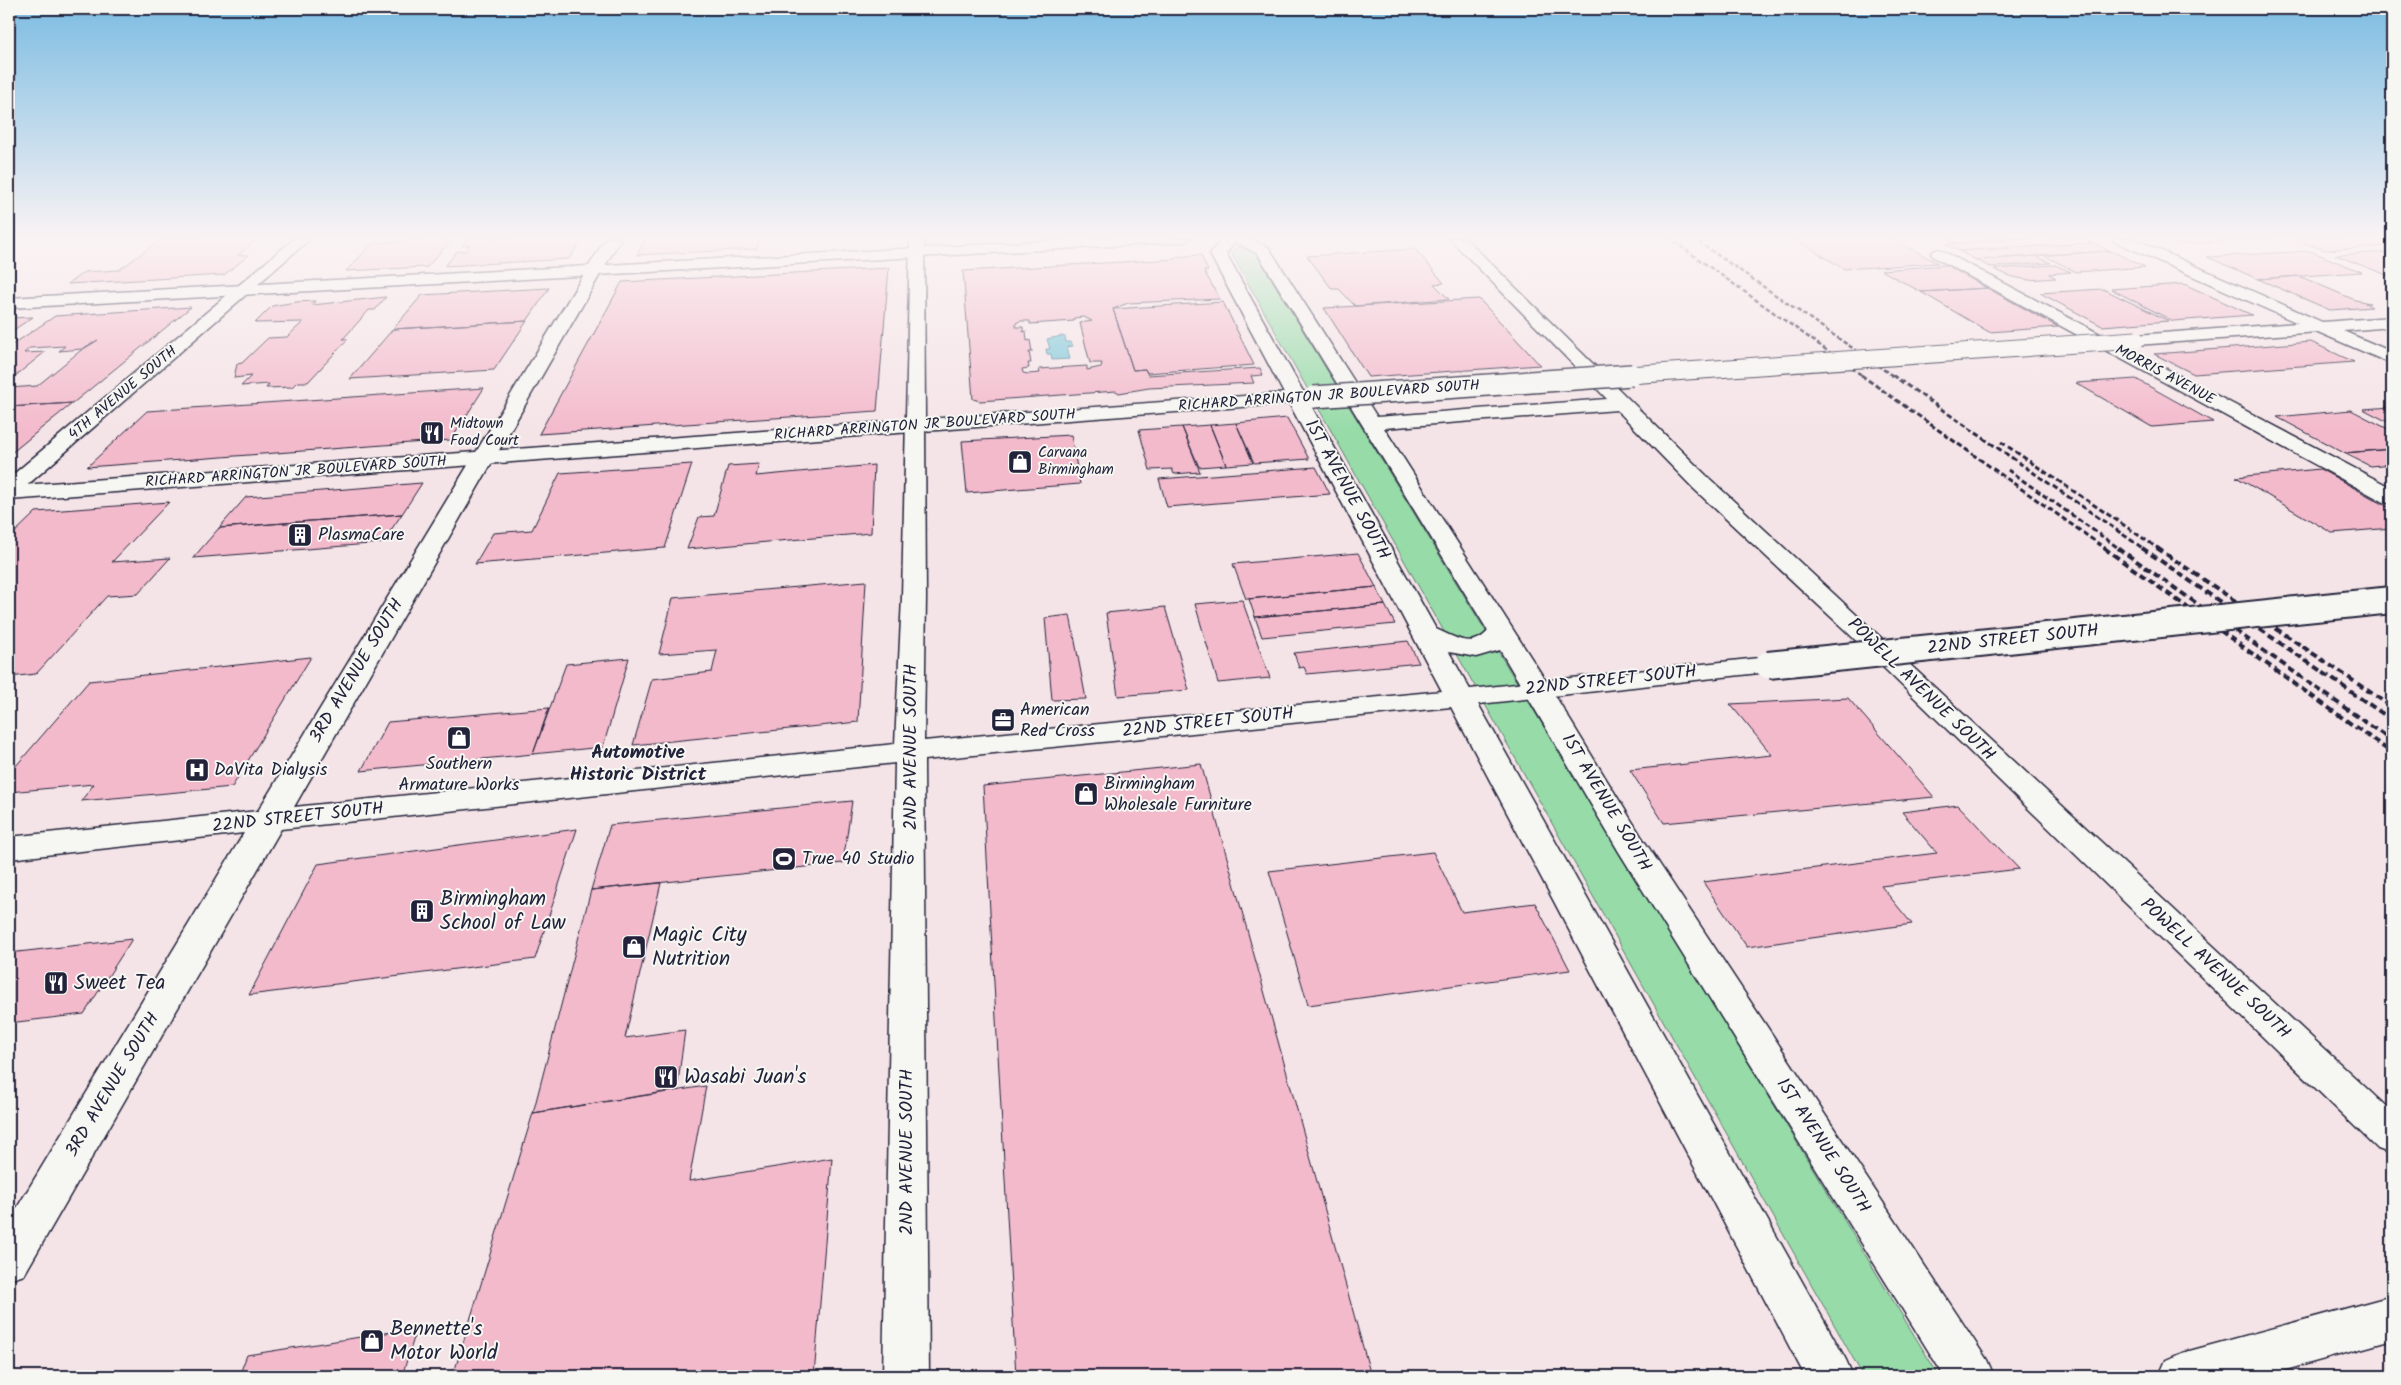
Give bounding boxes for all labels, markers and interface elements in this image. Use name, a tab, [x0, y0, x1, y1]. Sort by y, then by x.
street label: MORRIS AVENUE	[2110, 338, 2221, 412]
street label: 4TH AVENUE SOUTH	[63, 340, 183, 446]
street label: RICHARD ARRINGTON JR BOULEVARD SOUTH	[1177, 373, 1481, 419]
street label: RICHARD ARRINGTON JR BOULEVARD SOUTH	[773, 402, 1077, 448]
place label: Midtown Food Court	[450, 412, 519, 453]
street label: 1ST AVENUE SOUTH	[1296, 414, 1398, 566]
restaurant icon: Midtown Food Court	[419, 420, 445, 446]
place label: Carvana Birmingham	[1038, 441, 1114, 482]
street label: RICHARD ARRINGTON JR BOULEVARD SOUTH	[144, 449, 448, 495]
shop icon: Carvana Birmingham	[1007, 449, 1033, 475]
place label: PlasmaCare	[318, 521, 404, 550]
building icon: PlasmaCare	[287, 522, 313, 548]
street label: 3RD AVENUE SOUTH	[302, 593, 412, 749]
street label: POWELL AVENUE SOUTH	[1840, 611, 2002, 769]
street label: 22ND STREET SOUTH	[1926, 617, 2100, 663]
street label: 22ND STREET SOUTH	[1524, 658, 1698, 704]
street label: 2ND AVENUE SOUTH	[897, 664, 926, 830]
place label: American Red Cross	[1020, 696, 1095, 746]
street label: 22ND STREET SOUTH	[1121, 700, 1295, 746]
office icon: American Red Cross	[990, 707, 1016, 733]
shop icon: Southern Armature Works	[446, 725, 472, 751]
street label: 1ST AVENUE SOUTH	[1553, 728, 1659, 878]
district label: Automotive Historic District	[570, 738, 707, 790]
place label: Southern Armature Works	[399, 750, 520, 800]
place label: DaVita Dialysis	[214, 756, 328, 785]
hospital icon: DaVita Dialysis	[184, 757, 210, 783]
place label: Birmingham Wholesale Furniture	[1104, 770, 1252, 820]
shop icon: Birmingham Wholesale Furniture	[1073, 781, 1099, 807]
street label: 22ND STREET SOUTH	[211, 795, 385, 841]
place label: True 40 Studio	[802, 845, 914, 874]
sports icon: True 40 Studio	[771, 846, 797, 872]
place label: Birmingham School of Law	[440, 883, 566, 940]
street label: POWELL AVENUE SOUTH	[2133, 891, 2297, 1047]
building icon: Birmingham School of Law	[409, 898, 435, 924]
place label: Magic City Nutrition	[652, 919, 747, 976]
shop icon: Magic City Nutrition	[621, 934, 647, 960]
place label: Sweet Tea	[74, 967, 165, 1000]
restaurant icon: Sweet Tea	[43, 970, 69, 996]
street label: 3RD AVENUE SOUTH	[58, 1007, 168, 1163]
place label: Wasabi Juan's	[684, 1061, 807, 1094]
restaurant icon: Wasabi Juan's	[653, 1064, 679, 1090]
street label: 2ND AVENUE SOUTH	[893, 1069, 922, 1235]
street label: 1ST AVENUE SOUTH	[1768, 1072, 1878, 1220]
place label: Bennette's Motor World	[390, 1313, 498, 1370]
shop icon: Bennette's Motor World	[359, 1328, 385, 1354]

